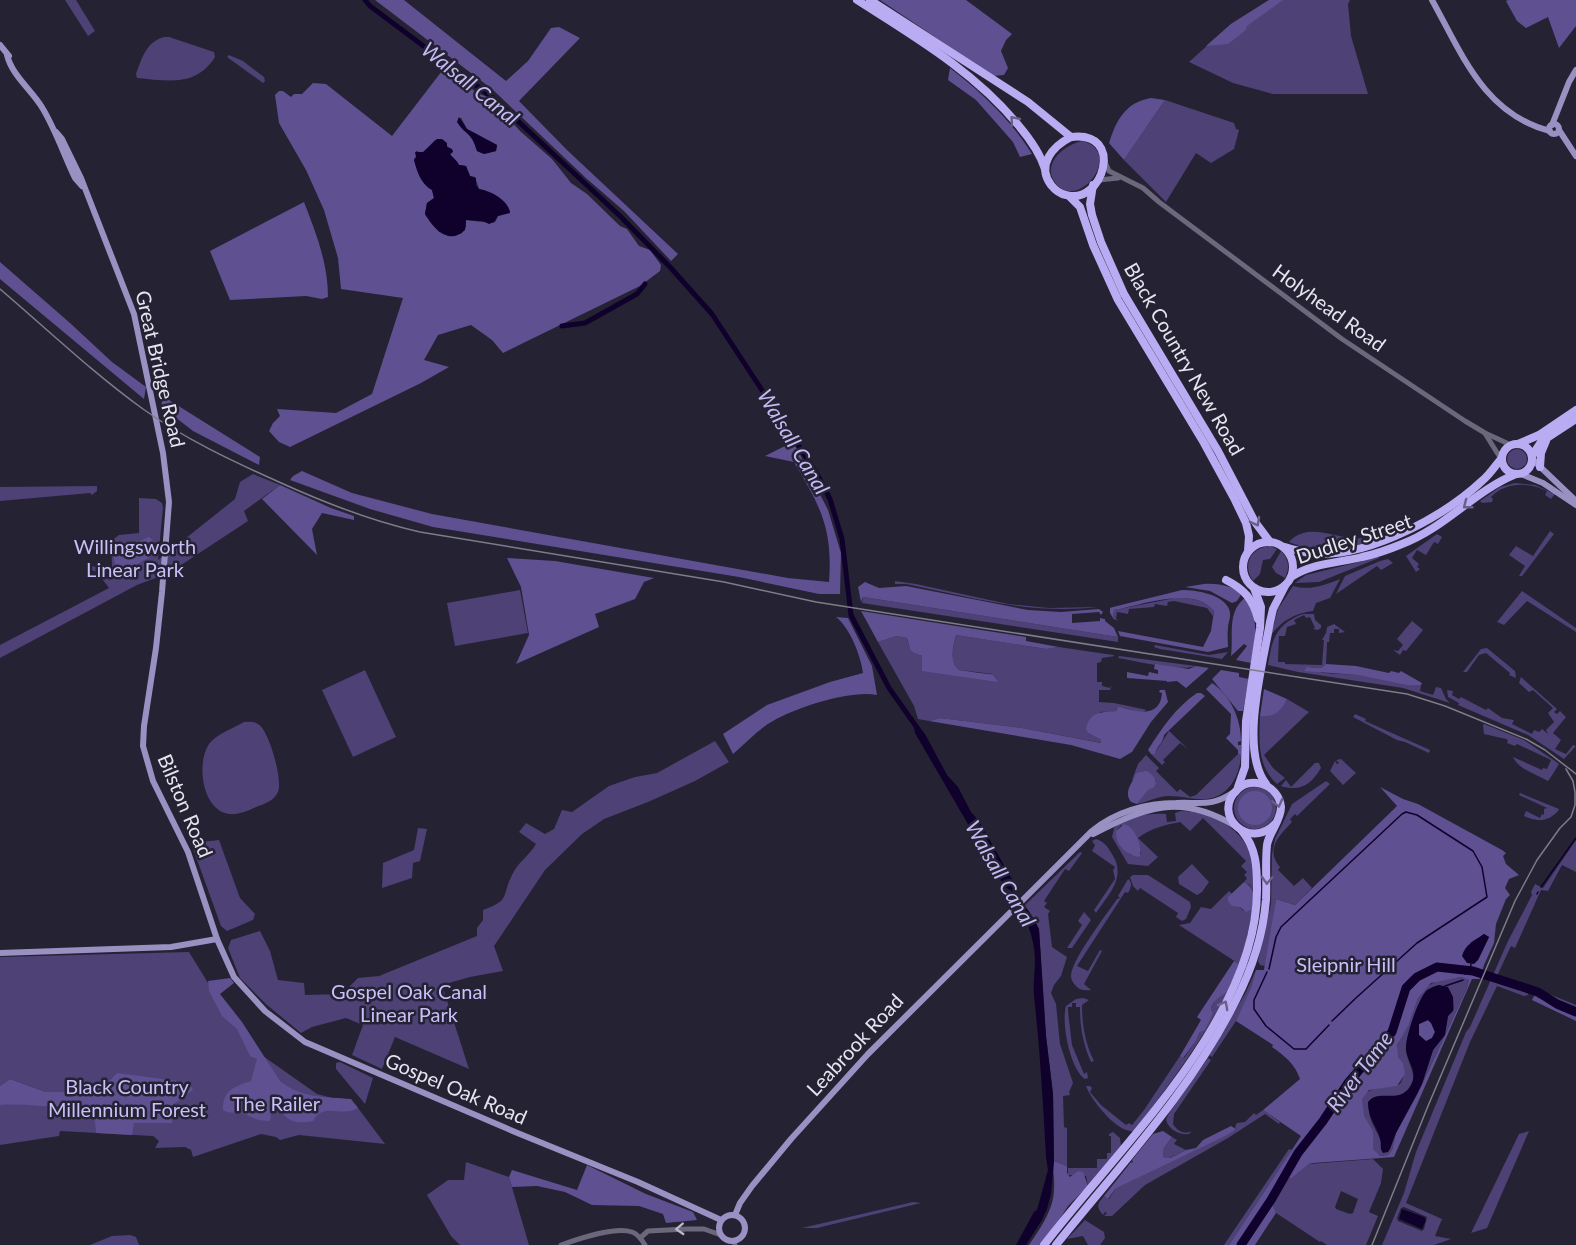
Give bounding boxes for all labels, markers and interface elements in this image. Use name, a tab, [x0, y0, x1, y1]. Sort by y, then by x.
water label: Walsall Canal	[417, 36, 525, 130]
one-way arrow	[1010, 116, 1021, 127]
street label: Black Country New Road	[1120, 258, 1250, 459]
street label: Holyhead Road	[1268, 258, 1391, 356]
street label: Great Bridge Road	[131, 288, 191, 450]
water label: Walsall Canal	[753, 384, 836, 499]
one-way arrow	[1463, 497, 1474, 508]
street label: Dudley Street	[1293, 508, 1414, 568]
one-way arrow	[1249, 516, 1260, 526]
park label: Willingsworth Linear Park	[74, 534, 196, 581]
street label: Bilston Road	[153, 750, 218, 861]
one-way arrow	[1270, 798, 1283, 808]
water label: Walsall Canal	[961, 816, 1042, 931]
one-way arrow	[1260, 876, 1273, 885]
park label: Sleipnir Hill	[1296, 952, 1396, 976]
park label: Gospel Oak Canal Linear Park	[331, 979, 487, 1026]
street label: Leabrook Road	[801, 988, 908, 1100]
one-way arrow	[1217, 1000, 1228, 1011]
water label: River Tame	[1320, 1026, 1397, 1116]
street label: Gospel Oak Road	[382, 1047, 531, 1129]
park label: Black Country Millennium Forest	[48, 1074, 206, 1121]
park label: The Railer	[232, 1091, 321, 1115]
one-way arrow	[675, 1223, 684, 1236]

